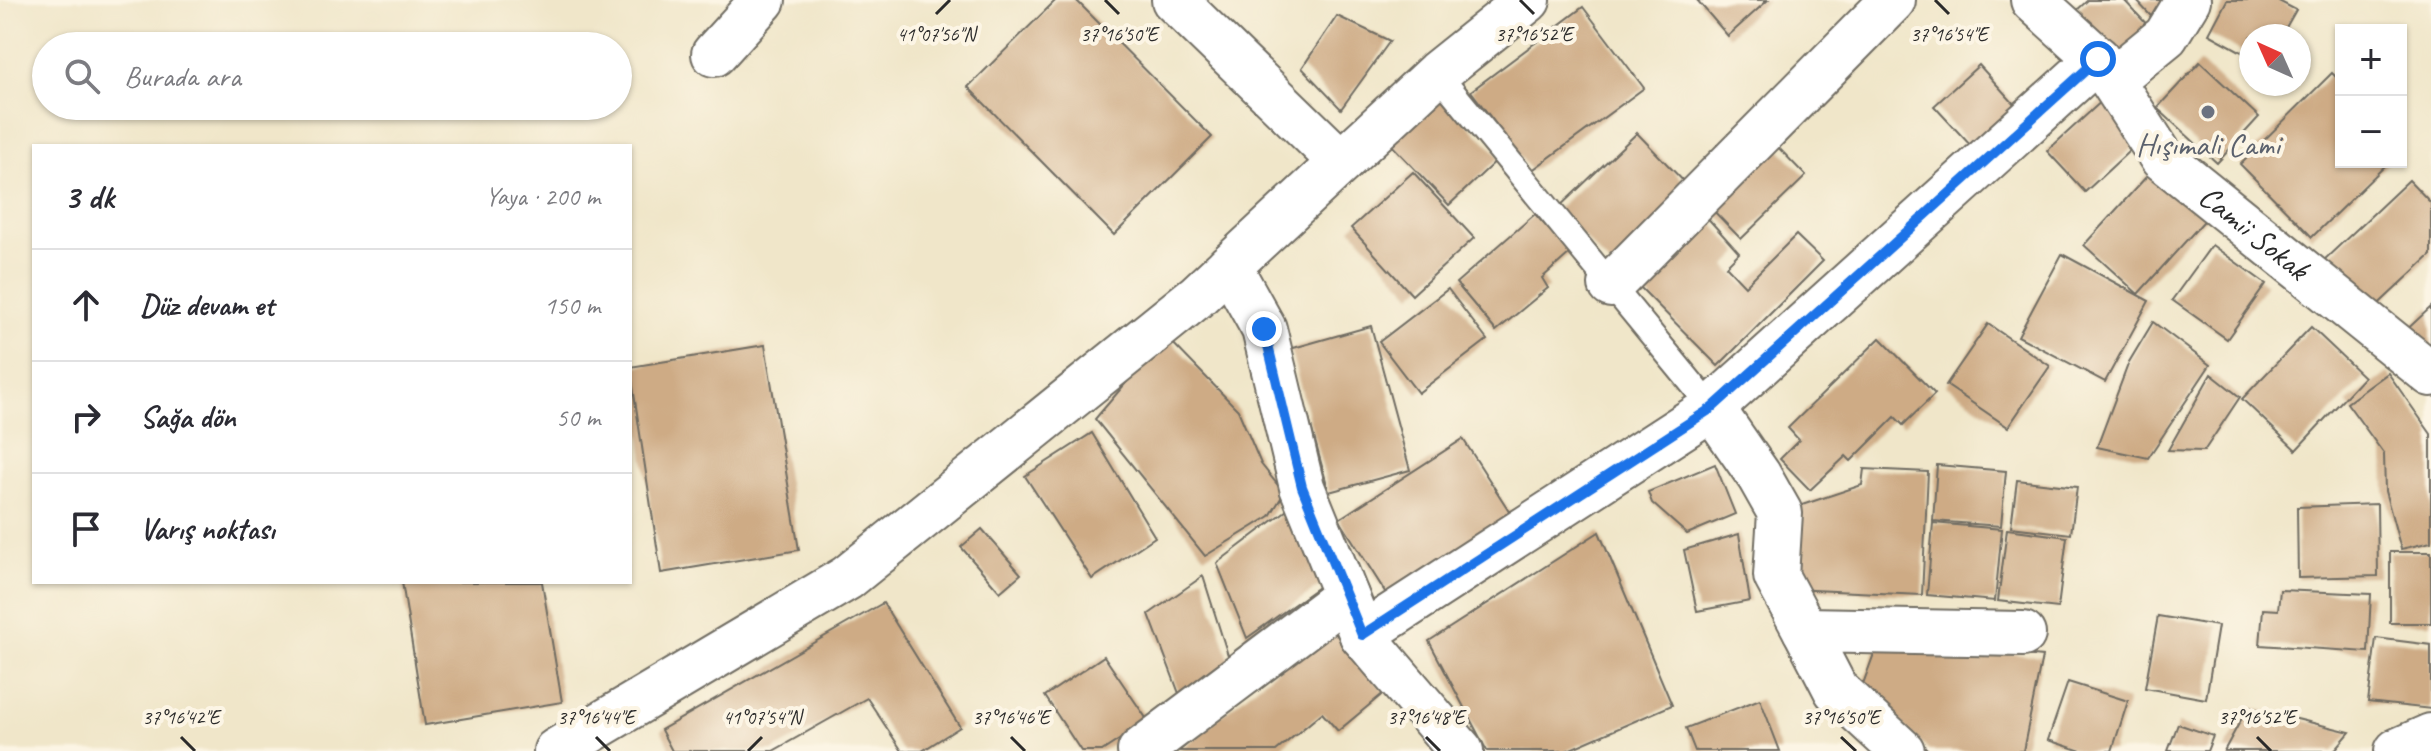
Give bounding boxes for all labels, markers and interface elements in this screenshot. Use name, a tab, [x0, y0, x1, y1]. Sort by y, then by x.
text: 41°07'56"N	[897, 22, 978, 47]
text: 37°16'50"E	[1080, 22, 1160, 47]
text: 37°16'52"E	[1495, 22, 1575, 47]
text: 37°16'54"E	[1910, 22, 1990, 47]
north arrow	[2239, 24, 2311, 96]
map controls	[2335, 24, 2407, 168]
button: +	[2335, 24, 2407, 96]
search box	[32, 32, 632, 120]
route start	[2080, 41, 2116, 77]
icon: search	[60, 54, 104, 98]
text: Burada ara	[124, 57, 241, 95]
button: −	[2335, 96, 2407, 168]
marker: Hışımali Cami	[2199, 103, 2217, 121]
place label: Hışımali Cami	[2136, 124, 2284, 165]
text: 3 dk	[64, 175, 114, 218]
street label: Camii Sokak	[2191, 176, 2319, 291]
text: Yaya · 200 m	[485, 180, 600, 213]
icon: ahead	[64, 283, 108, 327]
text: Düz devam et	[140, 286, 274, 324]
text: 150 m	[544, 289, 600, 322]
route end	[1246, 311, 1282, 347]
icon: right	[64, 395, 108, 439]
text: Sağa dön	[140, 398, 236, 436]
text: 50 m	[556, 401, 600, 434]
icon: arrive	[64, 507, 108, 551]
text: Varış noktası	[140, 510, 275, 548]
text: 37°16'42"E	[142, 705, 222, 730]
text: 37°16'44"E	[557, 705, 637, 730]
text: 41°07'54"N	[723, 705, 804, 730]
text: 37°16'46"E	[972, 705, 1052, 730]
text: 37°16'48"E	[1387, 705, 1467, 730]
text: 37°16'50"E	[1802, 705, 1882, 730]
text: 37°16'52"E	[2218, 705, 2298, 730]

